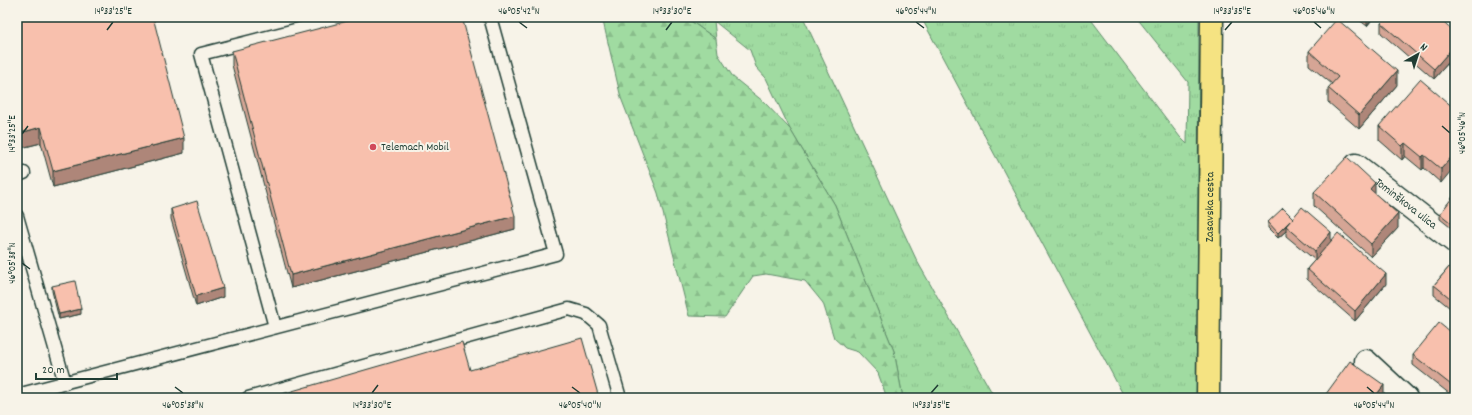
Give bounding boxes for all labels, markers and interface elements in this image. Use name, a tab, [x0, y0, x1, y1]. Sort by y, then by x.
text: 14°33'25"E	[94, 5, 132, 19]
text: 46°05'42"N	[498, 5, 540, 19]
text: 14°33'30"E	[653, 5, 692, 19]
text: 46°05'44"N	[895, 5, 937, 19]
text: 14°33'35"E	[1213, 5, 1251, 19]
text: 46°05'46"N	[1293, 5, 1335, 19]
north arrow	[1398, 34, 1438, 74]
text: N	[1416, 40, 1431, 56]
text: 46°05'46"N	[1456, 112, 1470, 154]
text: 14°33'25"E	[6, 115, 20, 153]
place label: Telemach Mobil	[381, 139, 449, 156]
marker: Telemach Mobil	[368, 142, 378, 152]
street label: Zasavska cesta	[1201, 171, 1219, 242]
street label: Tominškova ulica	[1371, 174, 1441, 234]
text: 46°05'38"N	[6, 242, 20, 284]
scale bar	[36, 355, 117, 381]
text: 20 m	[42, 362, 65, 379]
text: 46°05'38"N	[162, 399, 204, 413]
text: 14°33'30"E	[353, 399, 392, 413]
text: 46°05'40"N	[559, 399, 601, 413]
text: 14°33'35"E	[912, 399, 950, 413]
text: 46°05'44"N	[1353, 399, 1395, 413]

